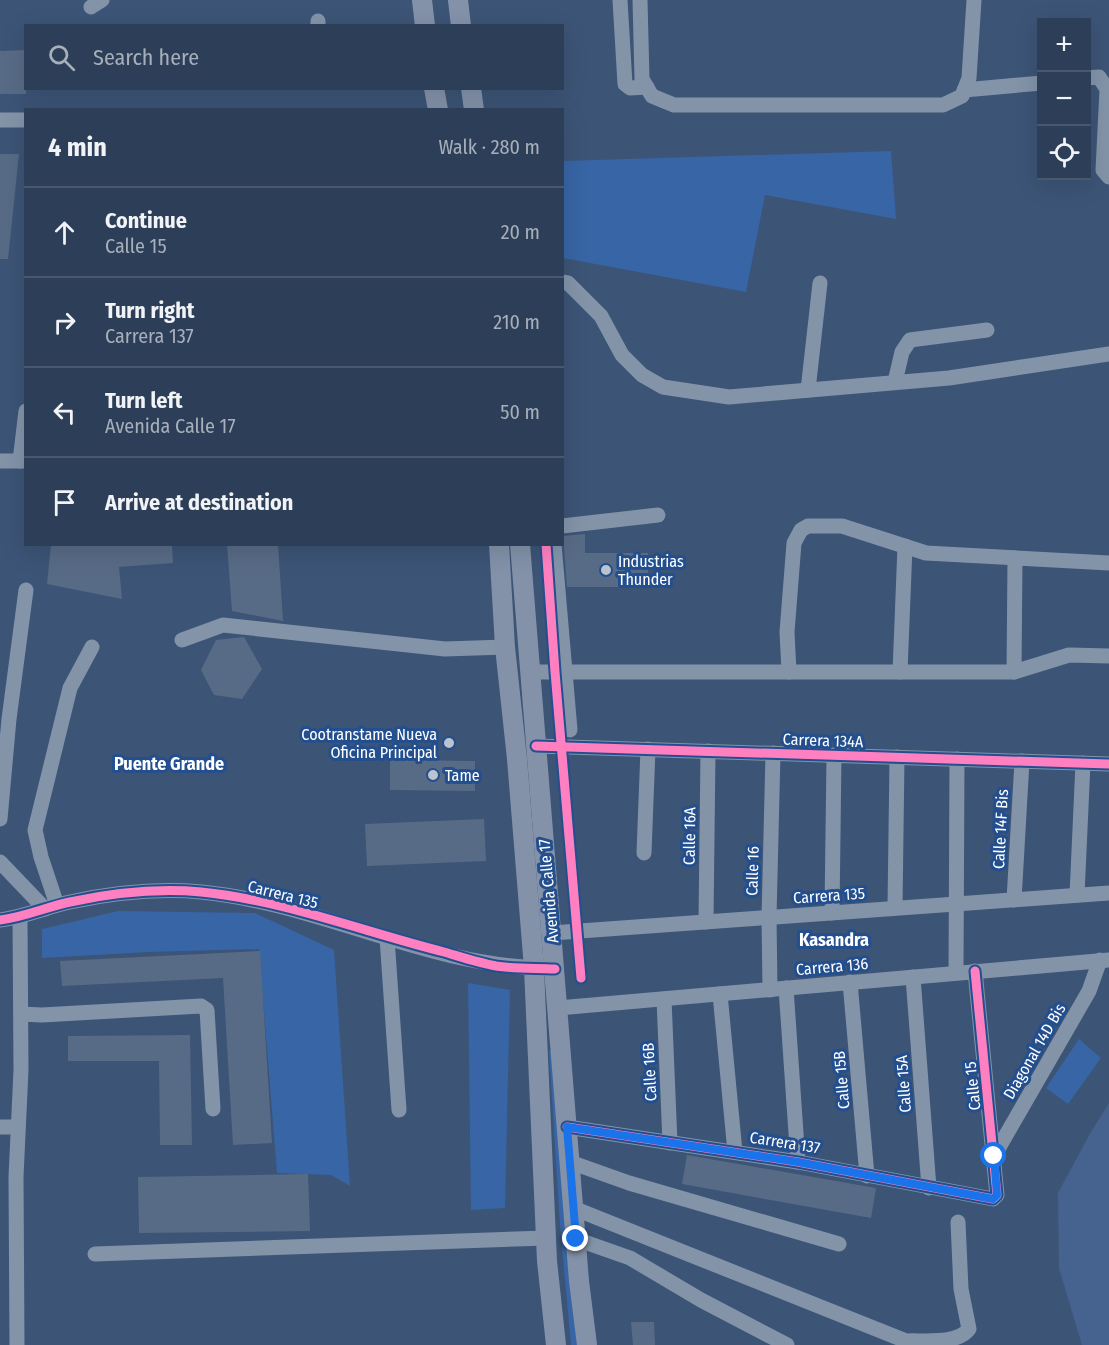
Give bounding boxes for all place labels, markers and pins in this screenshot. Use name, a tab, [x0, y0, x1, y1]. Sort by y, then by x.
place label: Industrias Thunder	[618, 552, 684, 589]
marker: Industrias Thunder	[599, 563, 613, 577]
place label: Cootranstame Nueva Oficina Principal	[301, 725, 437, 762]
marker: Cootranstame Nueva Oficina Principal	[442, 736, 456, 750]
place label: Tame	[445, 766, 480, 785]
marker: Tame	[426, 768, 440, 782]

